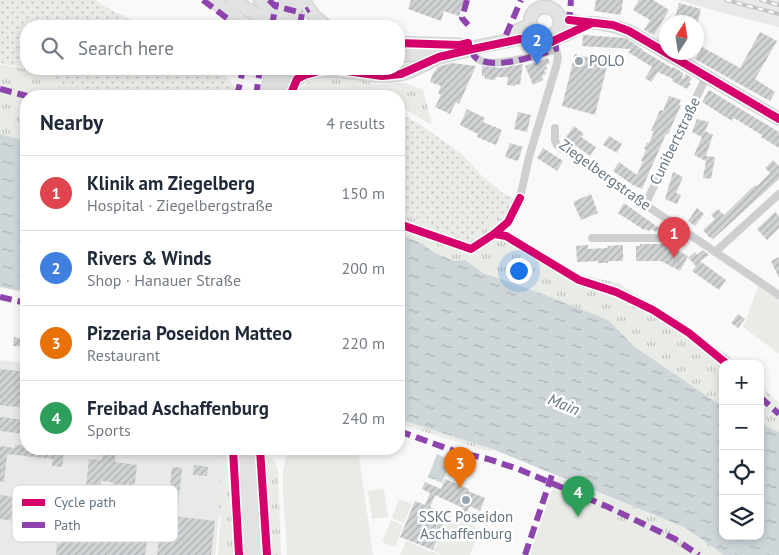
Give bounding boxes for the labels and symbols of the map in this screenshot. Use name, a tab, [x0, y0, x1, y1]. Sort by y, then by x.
north arrow	[659, 15, 704, 60]
pin: 2	[521, 24, 553, 65]
place label: POLO	[589, 51, 624, 70]
marker: POLO	[573, 55, 585, 67]
street label: Cunibertstraße	[645, 94, 704, 188]
street label: Ziegelbergstraße	[556, 135, 655, 214]
pin: 1	[658, 217, 690, 258]
your location	[506, 258, 532, 284]
water label: Main	[545, 389, 583, 419]
pin: 3	[444, 447, 476, 488]
pin: 4	[562, 476, 594, 517]
legend	[12, 485, 178, 542]
text: Cycle path	[54, 493, 116, 511]
marker: SSKC Poseidon Aschaffenburg	[460, 494, 472, 506]
place label: SSKC Poseidon Aschaffenburg	[419, 507, 513, 543]
text: Path	[54, 516, 81, 534]

